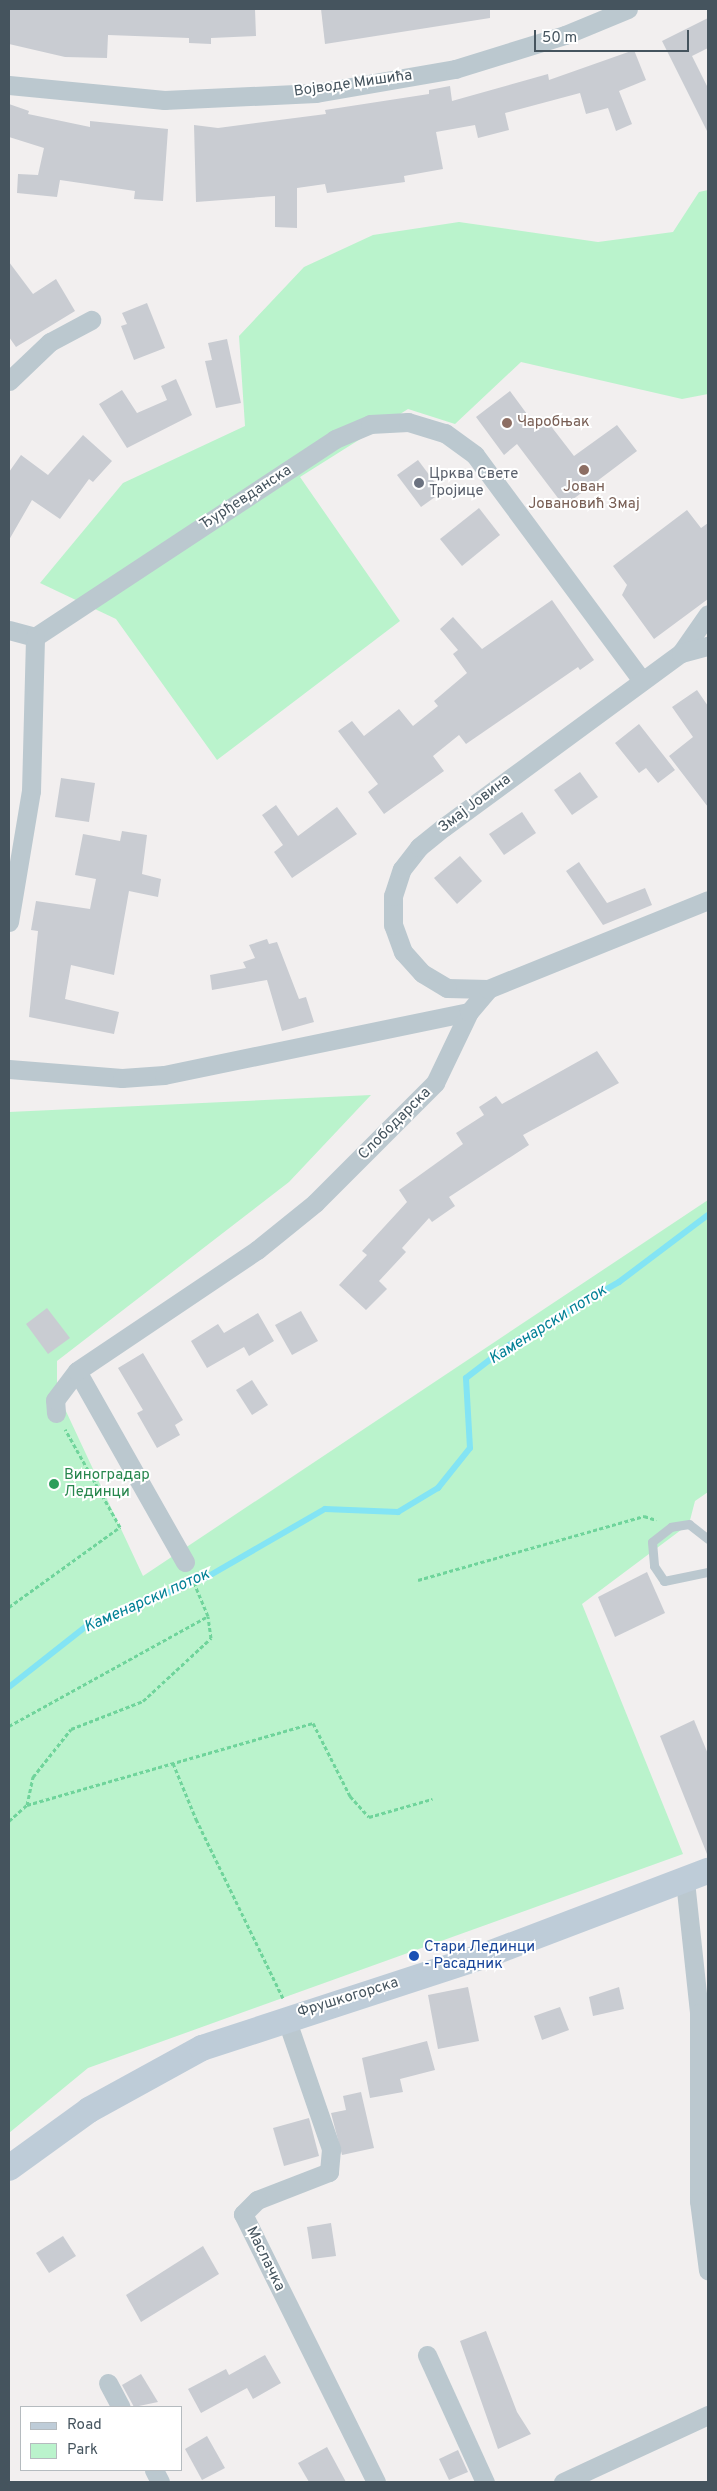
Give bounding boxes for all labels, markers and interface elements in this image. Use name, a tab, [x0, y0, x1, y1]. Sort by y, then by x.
scale bar	[537, 20, 692, 52]
text: 50 m	[542, 29, 577, 48]
street label: Војводе Мишића	[293, 67, 413, 101]
place label: Чаробњак	[517, 414, 590, 432]
marker: Чаробњак	[501, 417, 513, 429]
street label: Ђурђевданска	[197, 462, 295, 534]
marker: Јован Јовановић Змај	[578, 464, 590, 476]
place label: Црква Свете Тројице	[429, 465, 518, 500]
marker: Црква Свете Тројице	[413, 477, 425, 489]
place label: Јован Јовановић Змај	[528, 478, 640, 513]
street label: Змај Јовина	[435, 771, 515, 837]
street label: Слободарска	[355, 1084, 435, 1164]
water label: Каменарски поток	[486, 1281, 610, 1369]
place label: Виноградар Лединци	[64, 1466, 150, 1501]
marker: Виноградар Лединци	[48, 1478, 60, 1490]
water label: Каменарски поток	[81, 1565, 213, 1637]
place label: Стари Лединци - Расадник	[424, 1938, 535, 1973]
marker: Стари Лединци - Расадник	[408, 1950, 420, 1962]
street label: Фрушкогорска	[295, 1974, 401, 2022]
street label: Маслачка	[242, 2224, 288, 2294]
legend	[20, 2406, 182, 2471]
text: Road	[67, 2416, 102, 2435]
text: Park	[67, 2441, 98, 2460]

